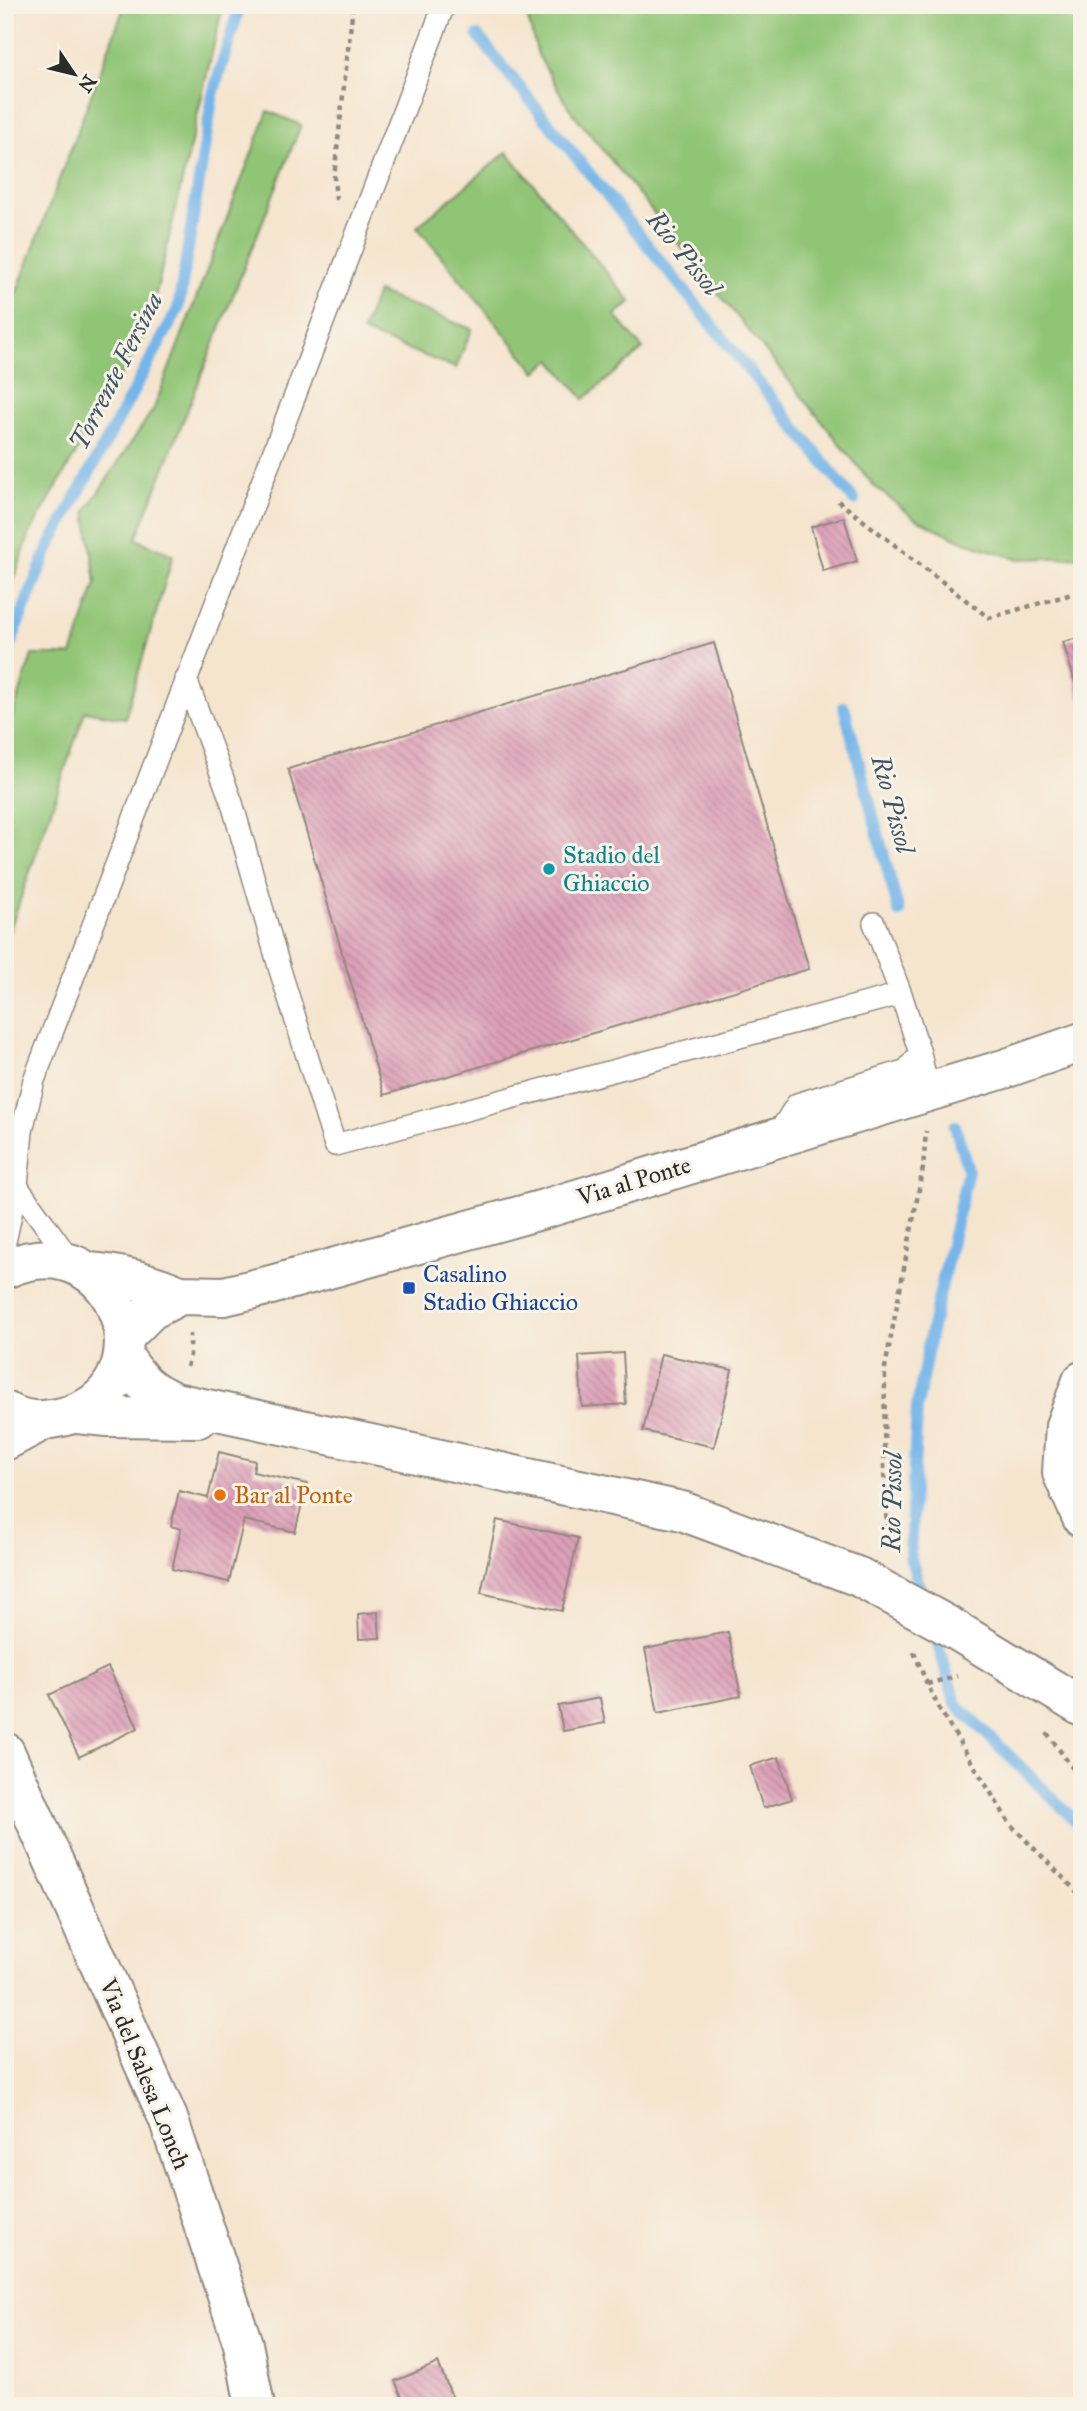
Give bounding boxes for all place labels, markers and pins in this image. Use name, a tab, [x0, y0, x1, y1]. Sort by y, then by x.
place label: Stadio del Ghiaccio	[563, 840, 660, 898]
marker: Stadio del Ghiaccio	[541, 861, 557, 877]
place label: Casalino Stadio Ghiaccio	[423, 1259, 578, 1317]
marker: Casalino Stadio Ghiaccio	[401, 1280, 417, 1296]
place label: Bar al Ponte	[234, 1480, 353, 1510]
marker: Bar al Ponte	[212, 1487, 228, 1503]

